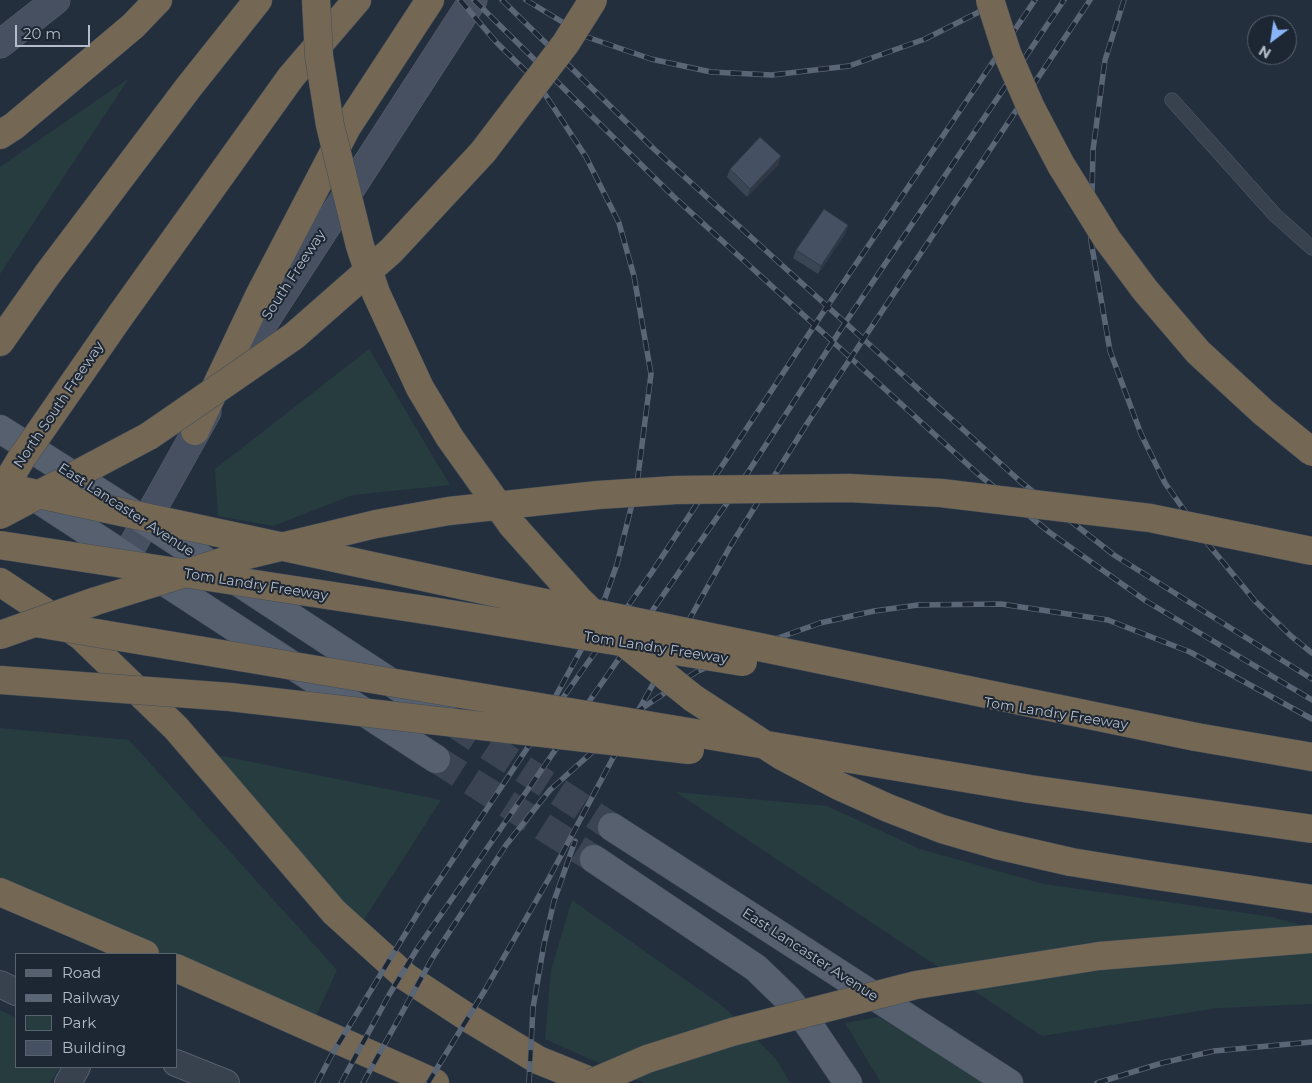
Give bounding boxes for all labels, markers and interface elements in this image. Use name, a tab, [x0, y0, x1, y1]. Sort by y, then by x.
scale bar	[18, 15, 92, 47]
north arrow	[1247, 15, 1297, 65]
text: 20 m	[23, 24, 61, 43]
text: N	[1255, 41, 1274, 63]
street label: South Freeway	[259, 227, 329, 323]
street label: North South Freeway	[10, 339, 108, 471]
street label: East Lancaster Avenue	[55, 460, 197, 560]
street label: Tom Landry Freeway	[183, 565, 329, 605]
street label: Tom Landry Freeway	[583, 628, 729, 668]
street label: Tom Landry Freeway	[983, 694, 1129, 734]
street label: East Lancaster Avenue	[739, 905, 881, 1005]
legend	[15, 953, 178, 1068]
text: Road	[62, 963, 101, 982]
text: Railway	[62, 988, 119, 1007]
text: Park	[62, 1013, 96, 1032]
text: Building	[62, 1038, 126, 1057]

